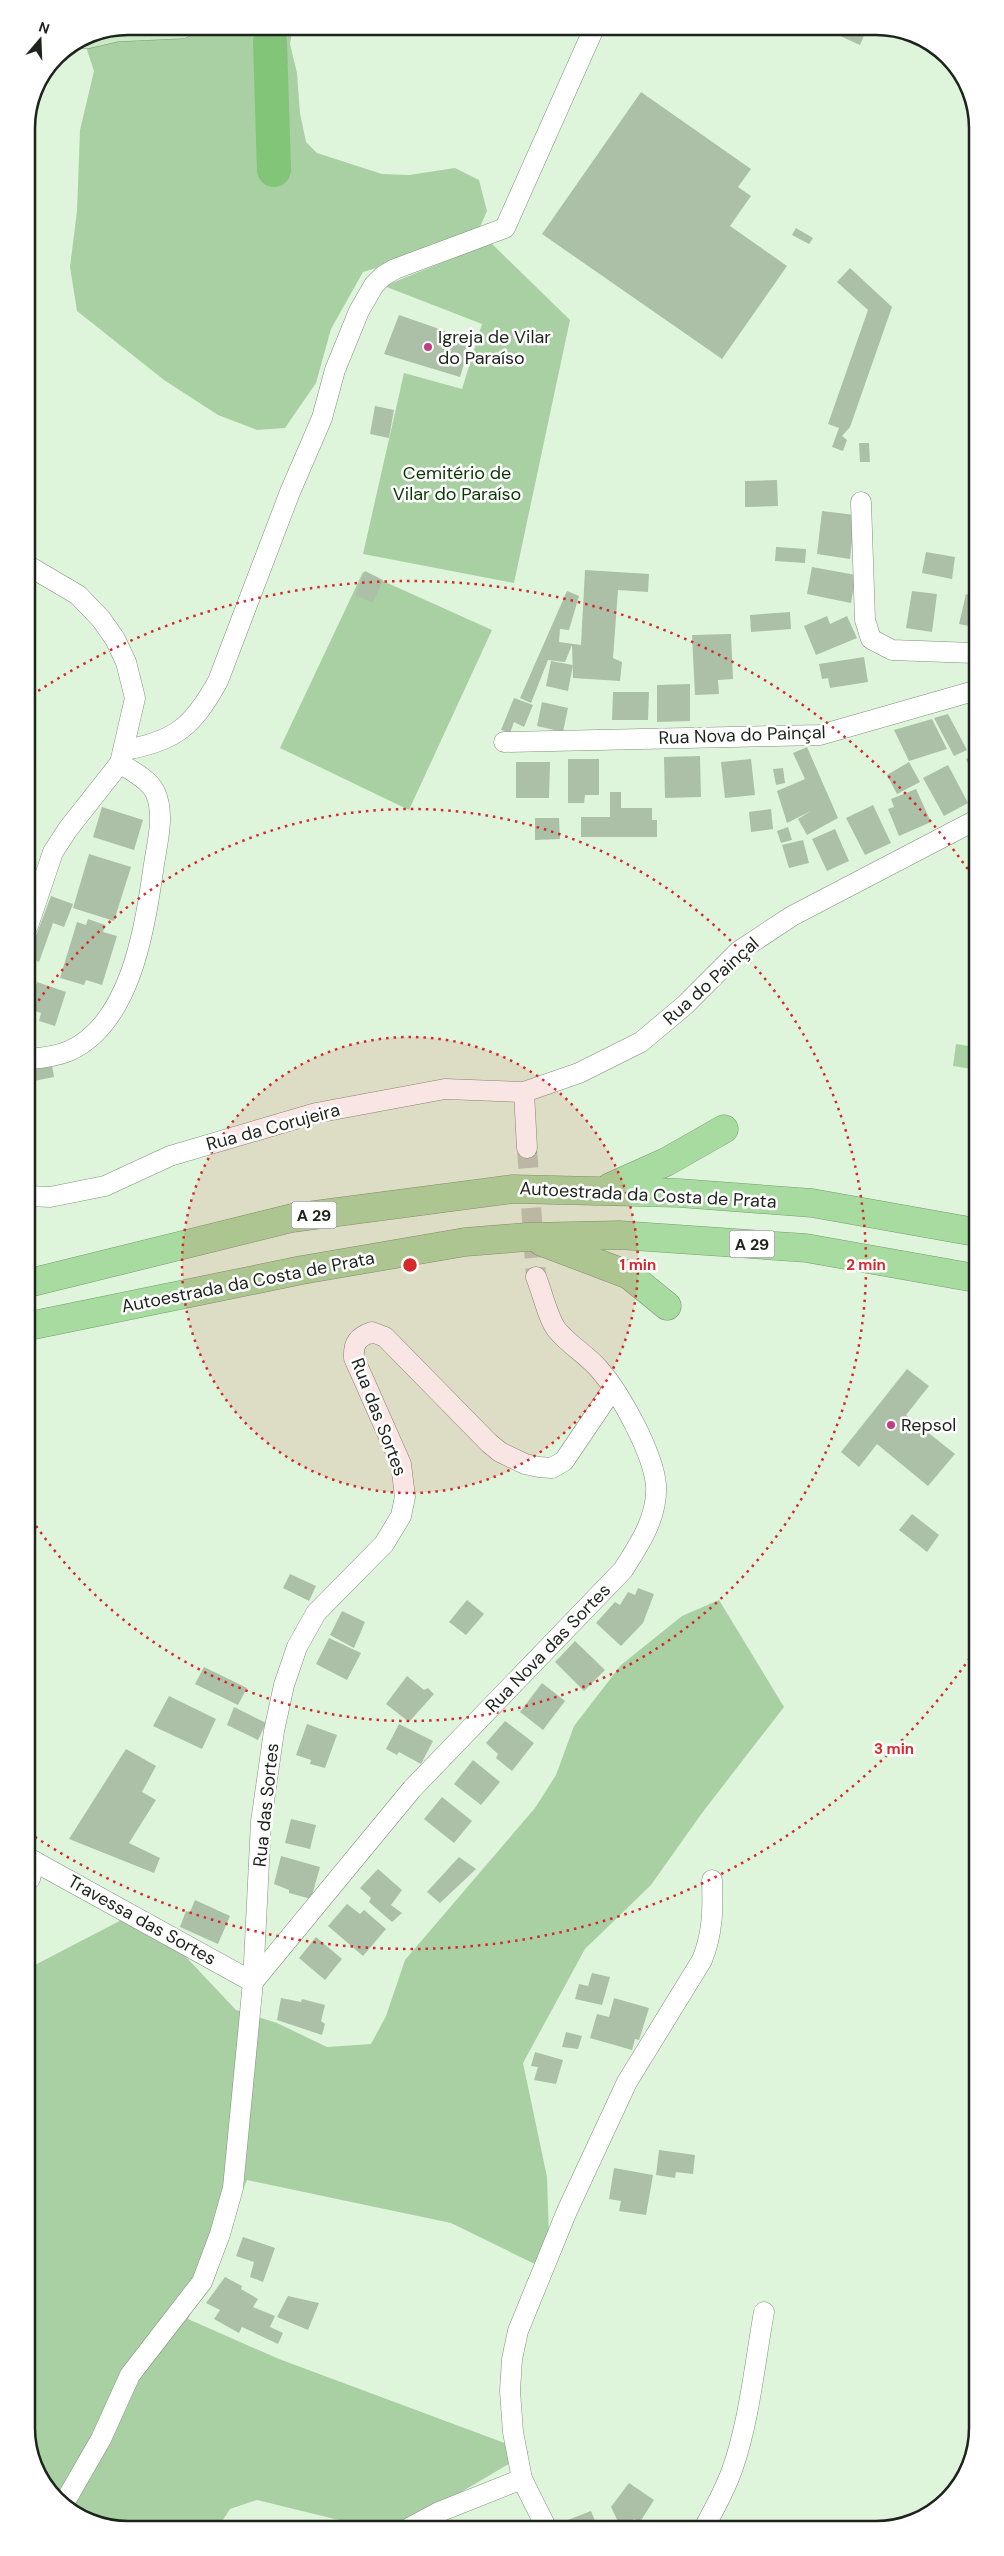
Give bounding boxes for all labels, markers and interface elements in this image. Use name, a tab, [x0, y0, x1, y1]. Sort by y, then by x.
north arrow	[15, 15, 65, 65]
text: N	[36, 18, 52, 38]
place label: Igreja de Vilar do Paraíso	[438, 325, 551, 370]
marker: Igreja de Vilar do Paraíso	[422, 341, 434, 353]
park label: Cemitério de Vilar do Paraíso	[393, 461, 521, 506]
street label: Rua Nova do Painçal	[658, 720, 826, 750]
street label: Rua do Painçal	[658, 932, 764, 1030]
street label: Rua da Corujeira	[204, 1098, 342, 1156]
street label: Autoestrada da Costa de Prata	[519, 1176, 777, 1214]
road number: A 29	[292, 1202, 336, 1228]
road number: A 29	[730, 1230, 774, 1258]
street label: Autoestrada da Costa de Prata	[119, 1246, 377, 1318]
text: 1 min	[620, 1255, 656, 1275]
text: 2 min	[846, 1255, 886, 1275]
centre of rings	[401, 1256, 419, 1274]
street label: Rua das Sortes	[346, 1355, 412, 1479]
place label: Repsol	[901, 1413, 956, 1437]
marker: Repsol	[885, 1419, 897, 1431]
street label: Rua Nova das Sortes	[480, 1578, 616, 1718]
text: 3 min	[874, 1739, 914, 1759]
street label: Rua das Sortes	[248, 1742, 284, 1868]
street label: Travessa das Sortes	[64, 1869, 220, 1971]

